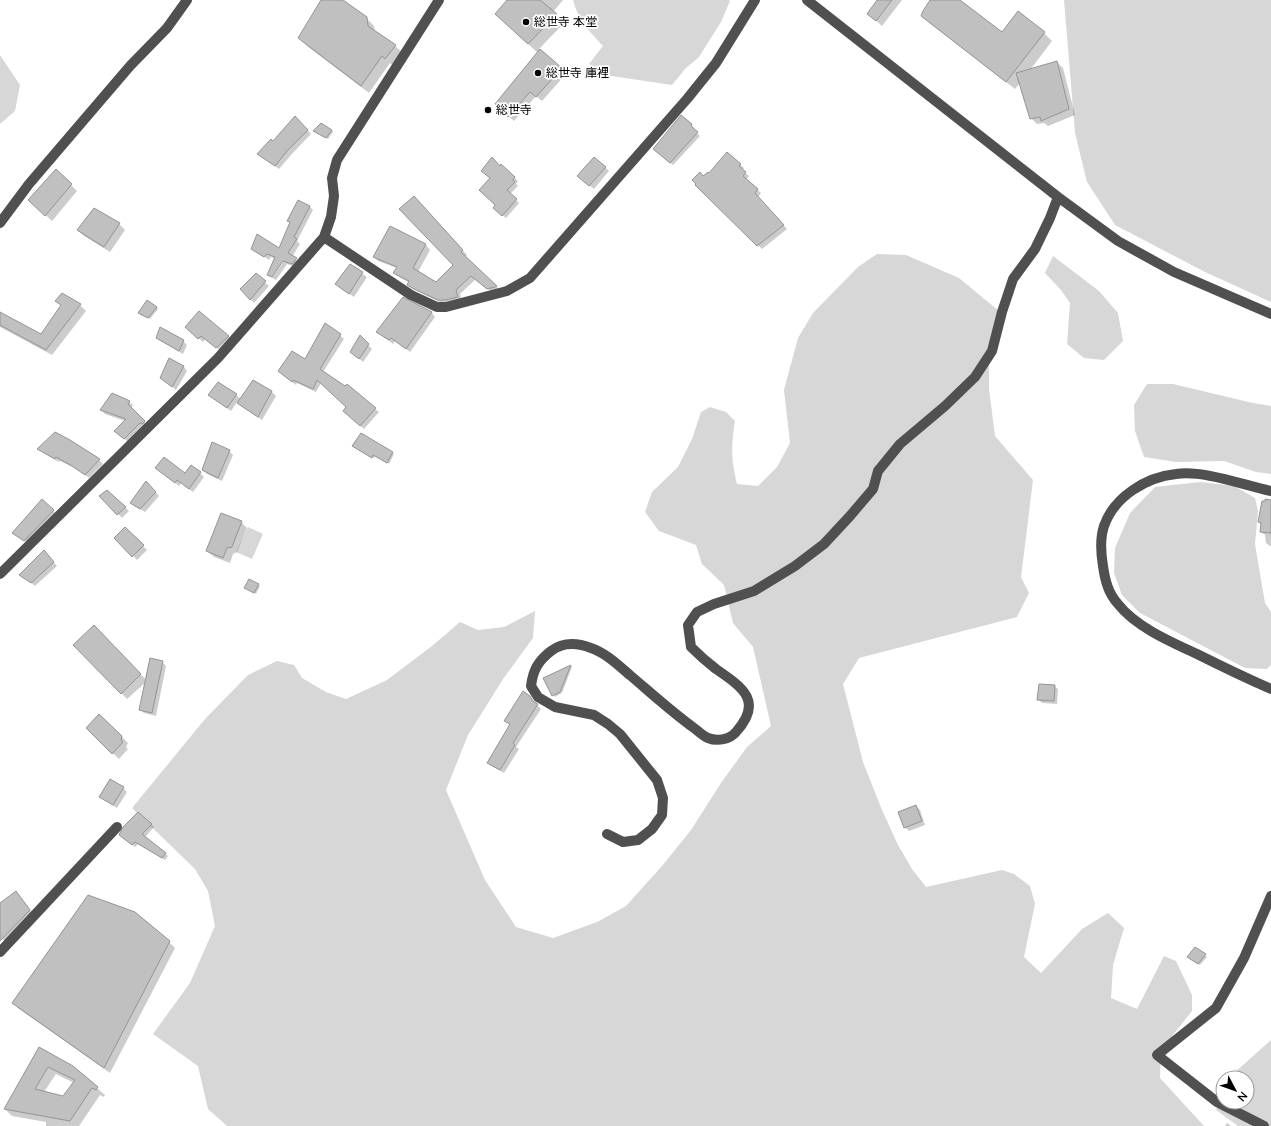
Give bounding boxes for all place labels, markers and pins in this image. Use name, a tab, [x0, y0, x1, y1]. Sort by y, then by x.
place label: 総世寺 本堂	[534, 14, 597, 29]
marker: 総世寺 本堂	[521, 17, 531, 27]
place label: 総世寺 庫裡	[546, 65, 609, 80]
marker: 総世寺 庫裡	[533, 68, 543, 78]
place label: 総世寺	[496, 102, 532, 117]
marker: 総世寺	[483, 105, 493, 115]

